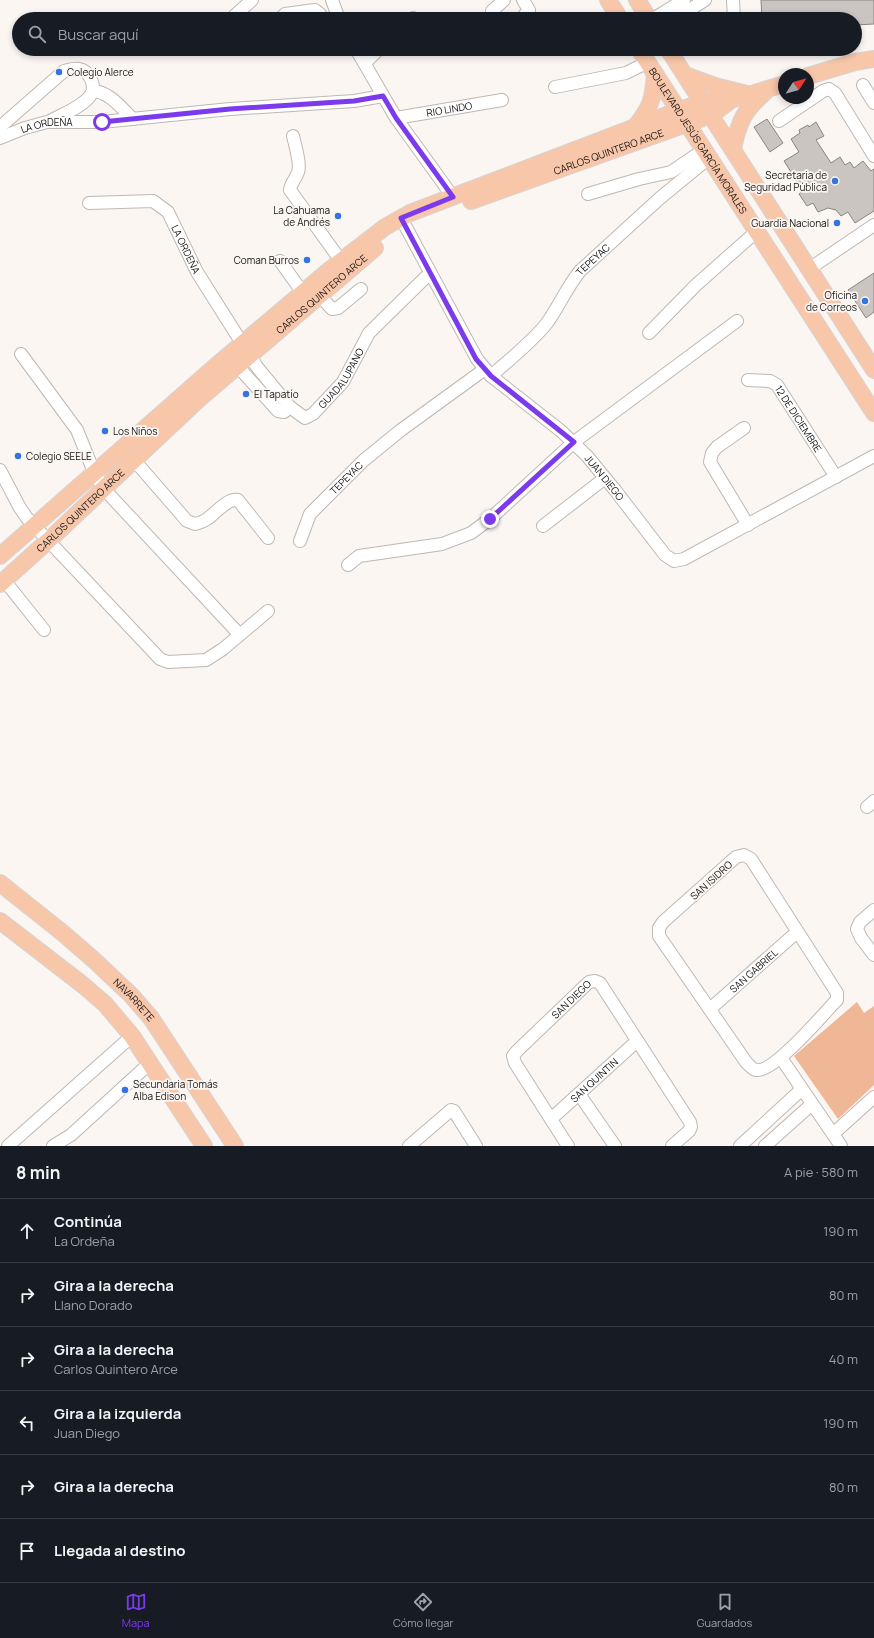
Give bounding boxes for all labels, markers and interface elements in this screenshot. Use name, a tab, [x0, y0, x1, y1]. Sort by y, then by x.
search box	[12, 12, 862, 56]
icon: search	[26, 23, 48, 45]
text: Buscar aquí	[58, 24, 139, 45]
place label: Colegio Alerce	[67, 65, 134, 79]
street label: BOULEVARD JESÚS GARCÍA MORALES	[646, 65, 750, 216]
marker: Colegio Alerce	[54, 67, 64, 77]
north arrow	[778, 68, 814, 104]
street label: RIO LINDO	[425, 98, 473, 120]
route start	[93, 113, 111, 131]
street label: LA ORDEÑA	[18, 115, 73, 136]
street label: CARLOS QUINTERO ARCE	[551, 125, 666, 178]
place label: Secretaria de Seguridad Pública	[744, 168, 827, 194]
marker: Secretaria de Seguridad Pública	[830, 176, 840, 186]
place label: La Cahuama de Andrés	[273, 203, 330, 229]
marker: La Cahuama de Andrés	[333, 211, 343, 221]
place label: Guardia Nacional	[751, 216, 829, 230]
marker: Guardia Nacional	[832, 218, 842, 228]
street label: LA ORDEÑA	[168, 222, 204, 277]
street label: TEPEYAC	[572, 240, 613, 278]
street label: CARLOS QUINTERO ARCE	[273, 251, 370, 337]
place label: Coman Burros	[234, 253, 299, 267]
marker: Coman Burros	[302, 255, 312, 265]
place label: Oficina de Correos	[806, 288, 857, 314]
marker: Oficina de Correos	[860, 296, 870, 306]
street label: GUADALUPANO	[315, 345, 367, 411]
street label: 12 DE DICIEMBRE	[772, 382, 825, 455]
place label: El Tapatío	[254, 387, 299, 401]
marker: El Tapatío	[241, 389, 251, 399]
place label: Los Niños	[113, 424, 157, 438]
marker: Los Niños	[100, 426, 110, 436]
place label: Colegio SEELE	[26, 449, 92, 463]
marker: Colegio SEELE	[13, 451, 23, 461]
street label: JUAN DIEGO	[582, 452, 627, 503]
street label: TEPEYAC	[327, 458, 366, 497]
street label: CARLOS QUINTERO ARCE	[33, 465, 128, 555]
route end	[481, 510, 499, 528]
street label: SAN ISIDRO	[687, 857, 735, 903]
street label: SAN GABRIEL	[726, 945, 781, 996]
street label: NAVARRETE	[111, 975, 158, 1024]
street label: SAN DIEGO	[548, 977, 594, 1022]
street label: SAN QUINTIN	[567, 1055, 621, 1105]
place label: Secundaria Tomás Alba Edison	[133, 1077, 218, 1103]
marker: Secundaria Tomás Alba Edison	[120, 1085, 130, 1095]
text: 8 min	[16, 1161, 61, 1184]
text: A pie · 580 m	[784, 1163, 858, 1181]
text: Continúa	[54, 1211, 122, 1232]
icon: ahead	[16, 1220, 38, 1242]
text: 190 m	[823, 1222, 858, 1240]
text: La Ordeña	[54, 1232, 115, 1250]
text: Gira a la derecha	[54, 1275, 174, 1296]
icon: right	[16, 1284, 38, 1306]
text: 80 m	[829, 1286, 858, 1304]
text: Llano Dorado	[54, 1296, 132, 1314]
text: Gira a la derecha	[54, 1339, 174, 1360]
icon: right	[16, 1348, 38, 1370]
text: 40 m	[829, 1350, 858, 1368]
text: Carlos Quintero Arce	[54, 1360, 178, 1378]
text: Gira a la izquierda	[54, 1403, 181, 1424]
icon: left	[16, 1412, 38, 1434]
text: 190 m	[823, 1414, 858, 1432]
text: Juan Diego	[54, 1424, 120, 1442]
icon: right	[16, 1476, 38, 1498]
text: Gira a la derecha	[54, 1476, 174, 1497]
text: 80 m	[829, 1478, 858, 1496]
icon: arrive	[16, 1540, 38, 1562]
text: Llegada al destino	[54, 1540, 186, 1561]
tab: Mapa	[122, 1591, 150, 1630]
tab: Cómo llegar	[393, 1591, 453, 1630]
tab: Guardados	[697, 1591, 752, 1630]

